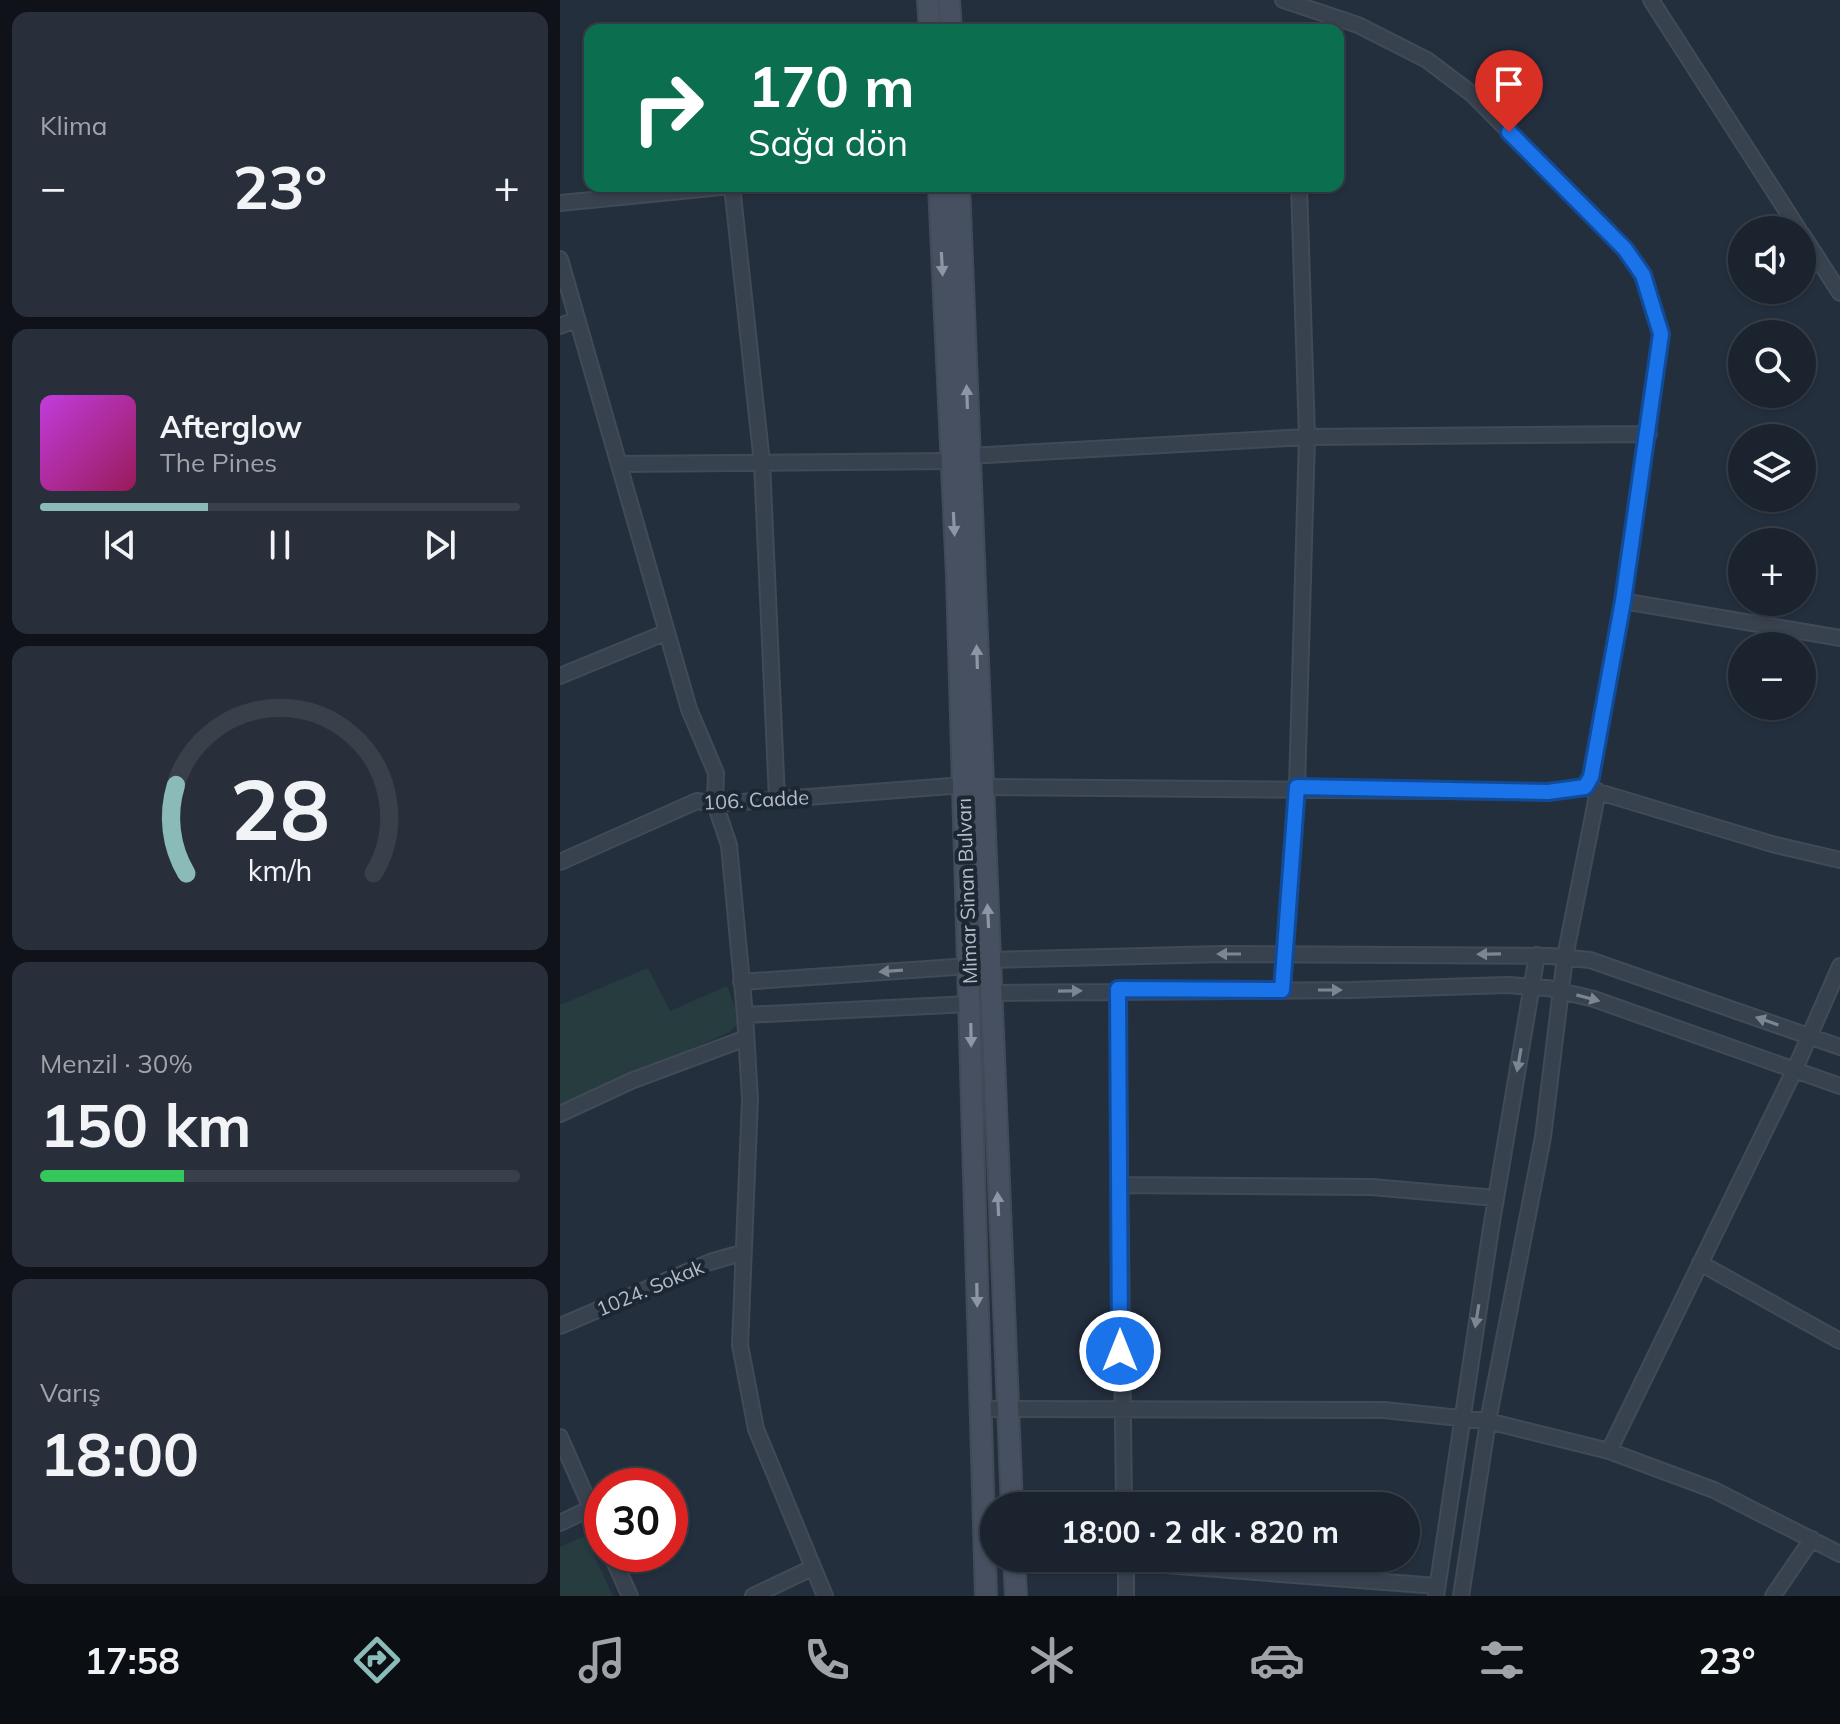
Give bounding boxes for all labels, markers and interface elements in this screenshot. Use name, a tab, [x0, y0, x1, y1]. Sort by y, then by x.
pin	[1475, 50, 1543, 132]
text: 170 m	[748, 51, 915, 121]
icon: right	[616, 56, 720, 160]
icon: arrive	[1487, 62, 1531, 106]
text: Klima	[40, 109, 107, 142]
text: Sağa dön	[748, 120, 908, 165]
text: 23°	[233, 149, 327, 224]
text: −	[40, 159, 66, 214]
text: +	[494, 159, 520, 214]
map controls	[1728, 216, 1816, 720]
button: sound	[1728, 216, 1816, 304]
one-way arrow	[936, 252, 949, 277]
button: search	[1728, 320, 1816, 408]
one-way arrow	[961, 384, 973, 409]
text: Afterglow	[160, 408, 302, 446]
button: layers	[1728, 424, 1816, 512]
text: The Pines	[160, 446, 277, 479]
one-way arrow	[948, 512, 961, 537]
icon: previous	[98, 523, 142, 567]
icon: pause	[258, 523, 302, 567]
icon: next	[418, 523, 462, 567]
button: +	[1728, 528, 1816, 616]
button: −	[1728, 632, 1816, 720]
one-way arrow	[970, 644, 983, 669]
text: 28	[230, 756, 330, 861]
street label: 106. Cadde	[702, 784, 810, 815]
street label: Mimar Sinan Bulvarı	[951, 798, 982, 984]
text: km/h	[248, 852, 312, 888]
one-way arrow	[982, 903, 995, 928]
one-way arrow	[1216, 948, 1241, 960]
one-way arrow	[1476, 948, 1501, 960]
one-way arrow	[878, 965, 903, 978]
one-way arrow	[1058, 984, 1083, 997]
one-way arrow	[1318, 984, 1343, 996]
one-way arrow	[1576, 992, 1601, 1004]
one-way arrow	[1754, 1014, 1778, 1026]
one-way arrow	[964, 1023, 977, 1048]
text: Menzil · 30%	[40, 1047, 193, 1080]
one-way arrow	[1513, 1047, 1525, 1072]
text: 150 km	[40, 1087, 252, 1162]
one-way arrow	[992, 1191, 1005, 1216]
street label: 1024. Sokak	[592, 1253, 708, 1321]
one-way arrow	[970, 1283, 983, 1308]
one-way arrow	[1470, 1304, 1483, 1329]
position arrow	[1078, 1309, 1162, 1393]
text: Varış	[40, 1376, 101, 1409]
text: 18:00	[40, 1416, 199, 1491]
speed limit sign: 30	[584, 1468, 688, 1572]
text: 18:00 · 2 dk · 820 m	[1061, 1513, 1339, 1551]
icon: directions	[349, 1632, 405, 1688]
icon: music	[574, 1632, 630, 1688]
icon: phone	[799, 1632, 855, 1688]
icon: climate	[1024, 1632, 1080, 1688]
icon: car	[1249, 1632, 1305, 1688]
icon: filters	[1474, 1632, 1530, 1688]
text: 17:58	[84, 1638, 180, 1683]
text: 23°	[1699, 1638, 1755, 1683]

